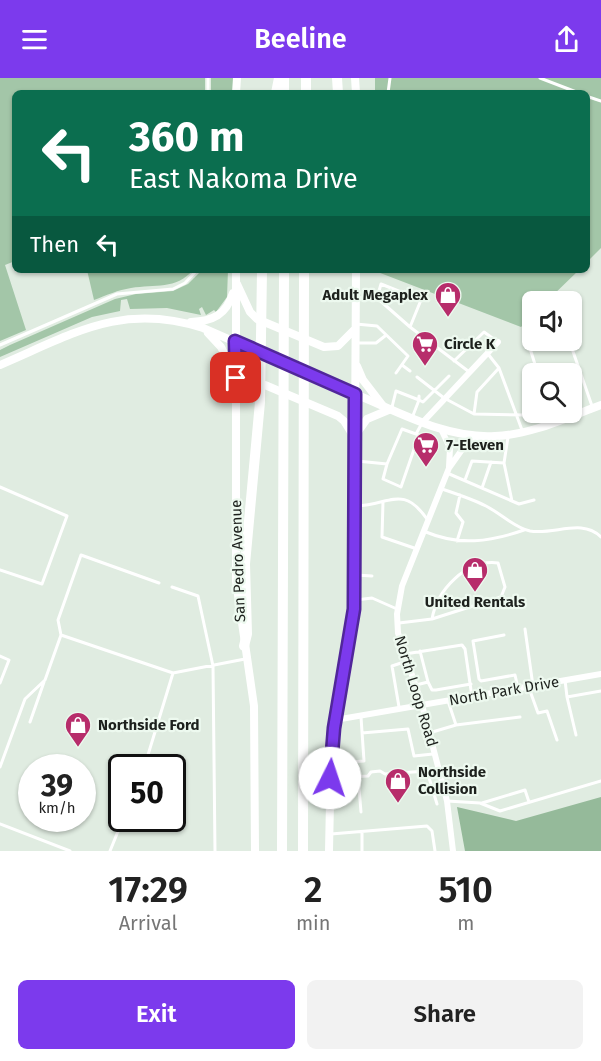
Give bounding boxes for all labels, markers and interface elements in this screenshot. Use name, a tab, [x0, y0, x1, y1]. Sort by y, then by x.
icon: menu	[18, 23, 51, 56]
text: Beeline	[254, 23, 347, 55]
icon: share	[550, 23, 583, 56]
text: 360 m	[129, 112, 245, 162]
icon: left	[30, 114, 108, 192]
text: East Nakoma Drive	[129, 163, 358, 195]
icon: left	[91, 228, 124, 261]
text: Then	[30, 231, 79, 258]
shop icon: Adult Megaplex	[433, 280, 463, 318]
place label: Adult Megaplex	[321, 286, 428, 304]
map controls	[522, 291, 582, 423]
button: sound	[522, 291, 582, 351]
supermarket icon: Circle K	[410, 329, 440, 367]
place label: Circle K	[444, 335, 496, 353]
pin	[210, 352, 261, 403]
icon: arrive	[219, 361, 252, 394]
button: search	[522, 363, 582, 423]
supermarket icon: 7-Eleven	[411, 430, 441, 468]
place label: 7-Eleven	[446, 436, 504, 454]
street label: San Pedro Avenue	[227, 500, 249, 622]
shop icon: United Rentals	[460, 555, 490, 593]
place label: United Rentals	[425, 593, 525, 611]
street label: North Loop Road	[391, 633, 441, 749]
street label: North Park Drive	[447, 672, 561, 710]
shop icon: Northside Ford	[63, 710, 93, 748]
place label: Northside Ford	[98, 716, 200, 734]
position arrow	[298, 746, 362, 810]
speed limit sign: 50	[108, 754, 186, 832]
place label: Northside Collision	[418, 763, 486, 798]
shop icon: Northside Collision	[383, 766, 413, 804]
text: 39	[41, 768, 73, 804]
text: km/h	[38, 799, 76, 817]
text: 17:29	[108, 868, 188, 912]
text: 2	[304, 868, 322, 912]
text: 510	[439, 868, 493, 912]
text: Arrival	[119, 911, 177, 935]
text: min	[296, 911, 330, 935]
text: m	[457, 911, 474, 935]
button: Exit	[18, 980, 295, 1049]
button: Share	[307, 980, 583, 1049]

